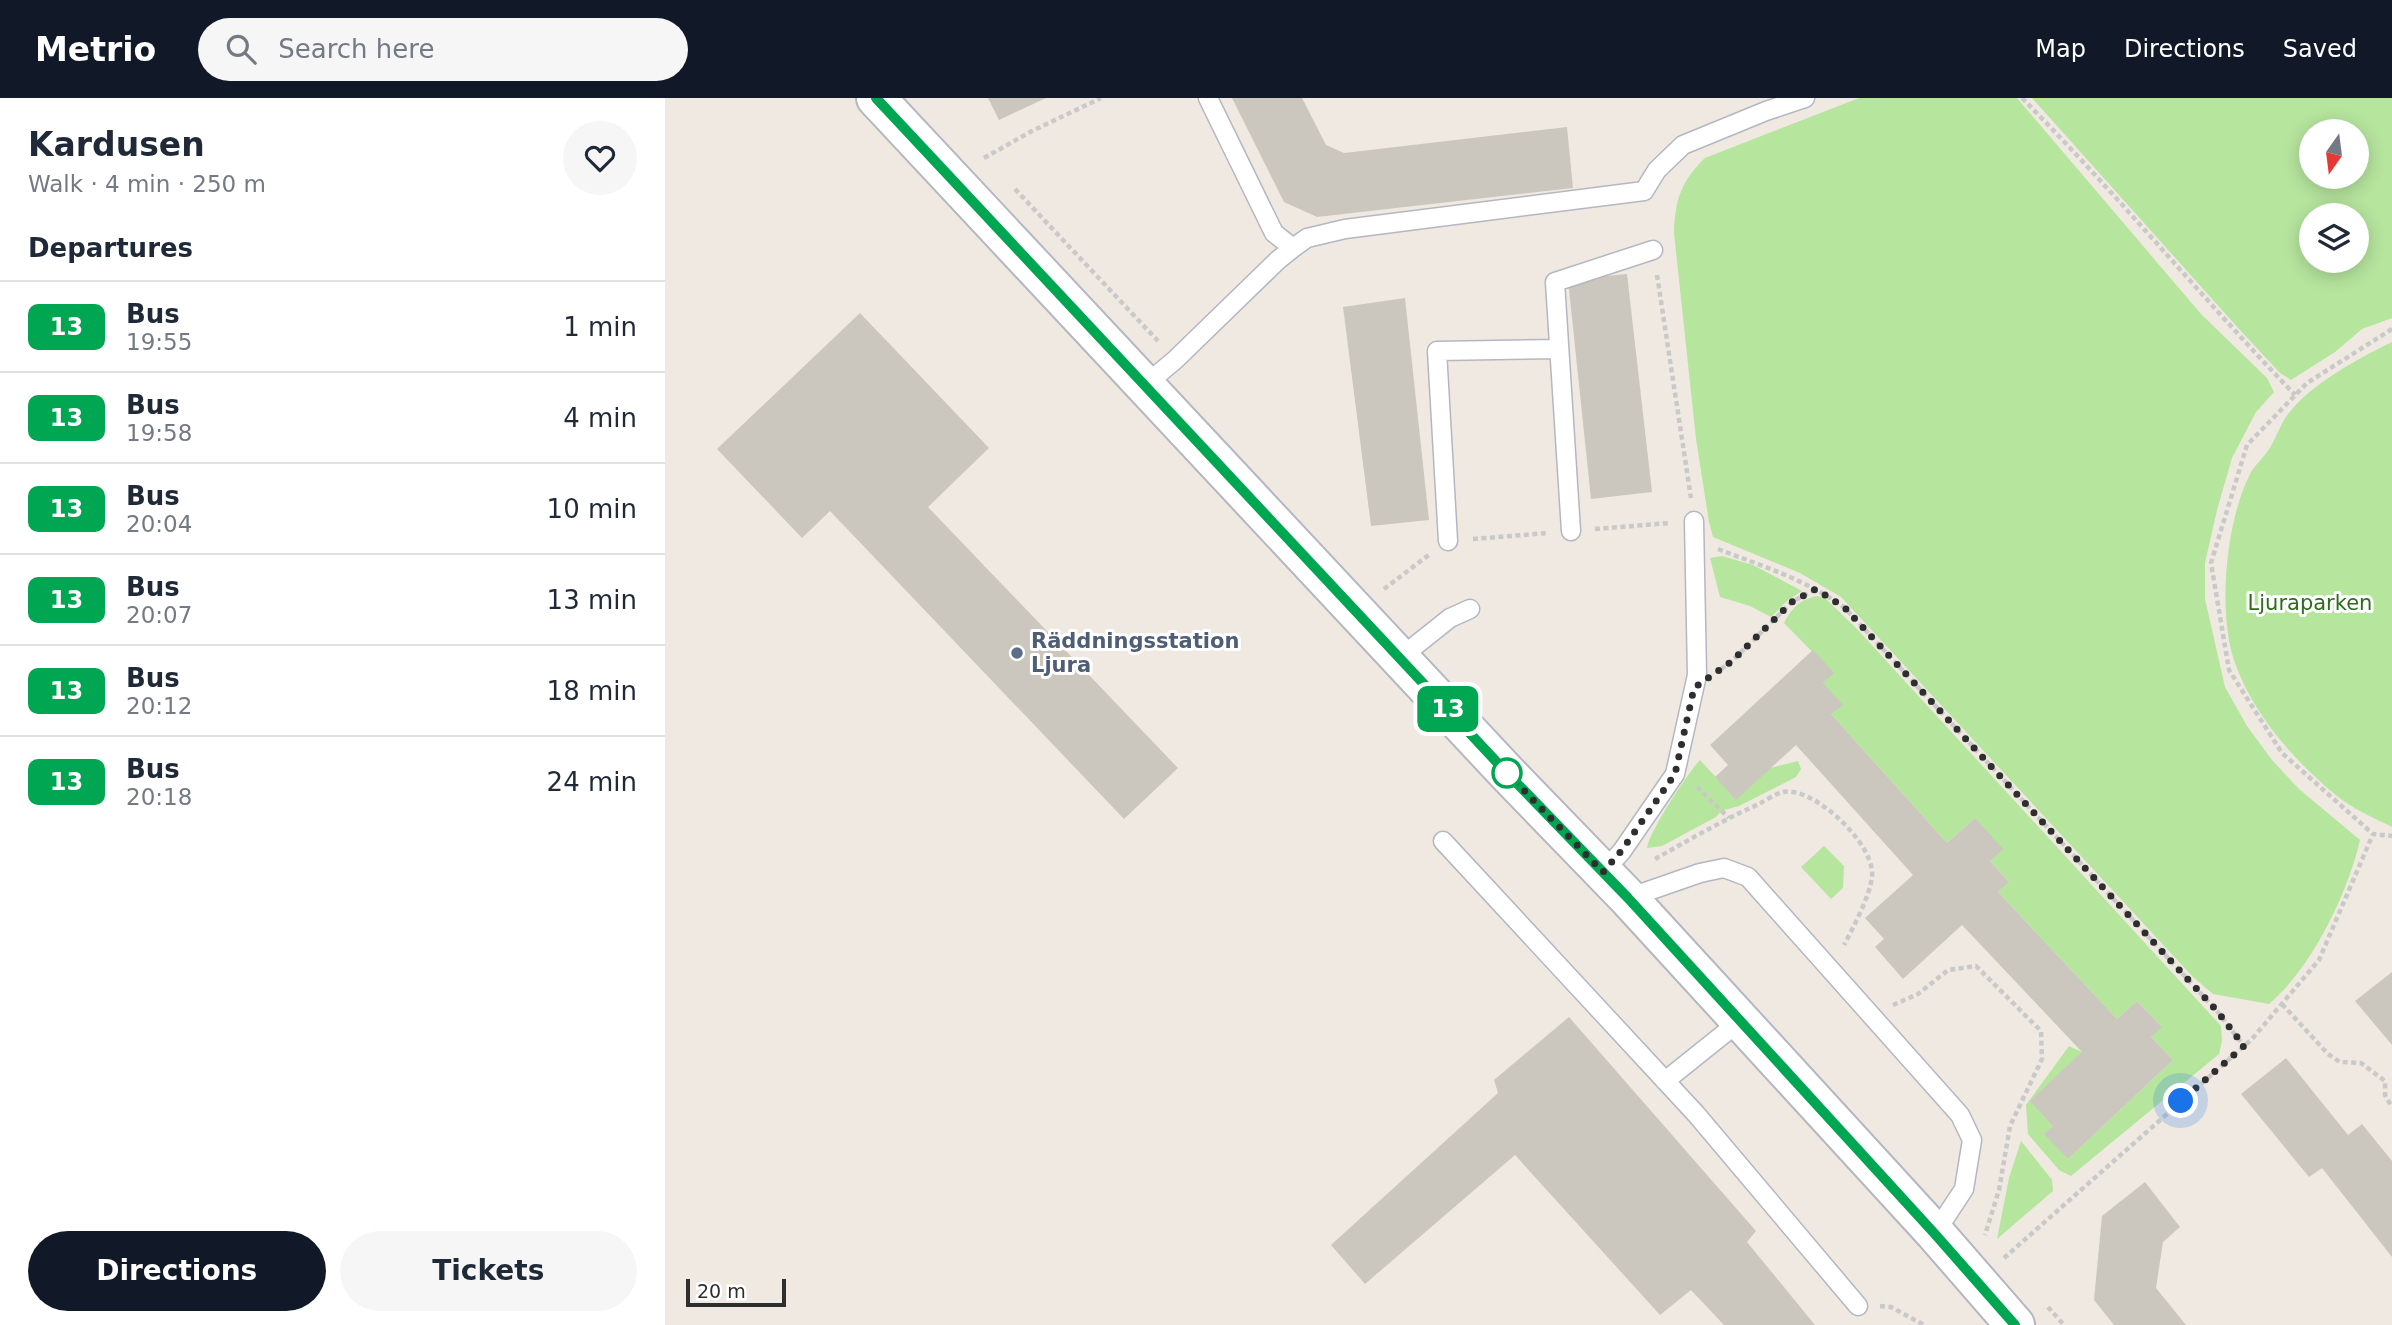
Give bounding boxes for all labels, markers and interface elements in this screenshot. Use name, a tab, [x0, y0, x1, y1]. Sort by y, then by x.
search box	[198, 18, 688, 81]
text: Metrio	[35, 30, 156, 69]
icon: search	[222, 30, 260, 68]
text: Search here	[278, 34, 434, 64]
text: Map	[2035, 35, 2086, 63]
text: Directions	[2124, 35, 2245, 63]
text: Saved	[2283, 35, 2357, 63]
north arrow	[2299, 119, 2369, 189]
map controls	[2299, 119, 2369, 273]
button: heart	[563, 121, 637, 195]
text: Kardusen	[28, 125, 205, 164]
text: Walk · 4 min · 250 m	[28, 171, 266, 197]
button: layers	[2299, 203, 2369, 273]
text: Departures	[28, 233, 193, 263]
text: Bus	[126, 299, 180, 329]
text: 1 min	[563, 312, 637, 342]
text: 13	[50, 313, 83, 341]
text: 19:55	[126, 329, 192, 355]
text: Bus	[126, 390, 180, 420]
text: 4 min	[563, 403, 637, 433]
text: 13	[50, 404, 83, 432]
text: 19:58	[126, 420, 192, 446]
text: Bus	[126, 481, 180, 511]
text: 10 min	[547, 494, 637, 524]
text: 13	[50, 495, 83, 523]
text: 20:04	[126, 511, 192, 537]
text: Bus	[126, 572, 180, 602]
text: 13 min	[547, 585, 637, 615]
text: 13	[50, 586, 83, 614]
park label: Ljuraparken	[2248, 591, 2372, 615]
text: 20:07	[126, 602, 192, 628]
place label: Räddningsstation Ljura	[1031, 629, 1239, 677]
marker: Räddningsstation Ljura	[1009, 645, 1025, 661]
text: Bus	[126, 663, 180, 693]
text: 18 min	[547, 676, 637, 706]
text: 13	[50, 677, 83, 705]
line badge: 13	[1417, 686, 1479, 732]
text: 20:12	[126, 693, 192, 719]
text: 13	[1431, 695, 1465, 723]
text: Bus	[126, 754, 180, 784]
unlabelled marker	[1492, 758, 1522, 788]
text: 24 min	[547, 767, 637, 797]
text: 13	[50, 768, 83, 796]
text: 20:18	[126, 784, 192, 810]
your location	[2163, 1083, 2198, 1118]
button: Directions	[28, 1231, 326, 1311]
button: Tickets	[340, 1231, 637, 1311]
scale bar	[686, 1276, 786, 1308]
text: 20 m	[697, 1280, 746, 1302]

